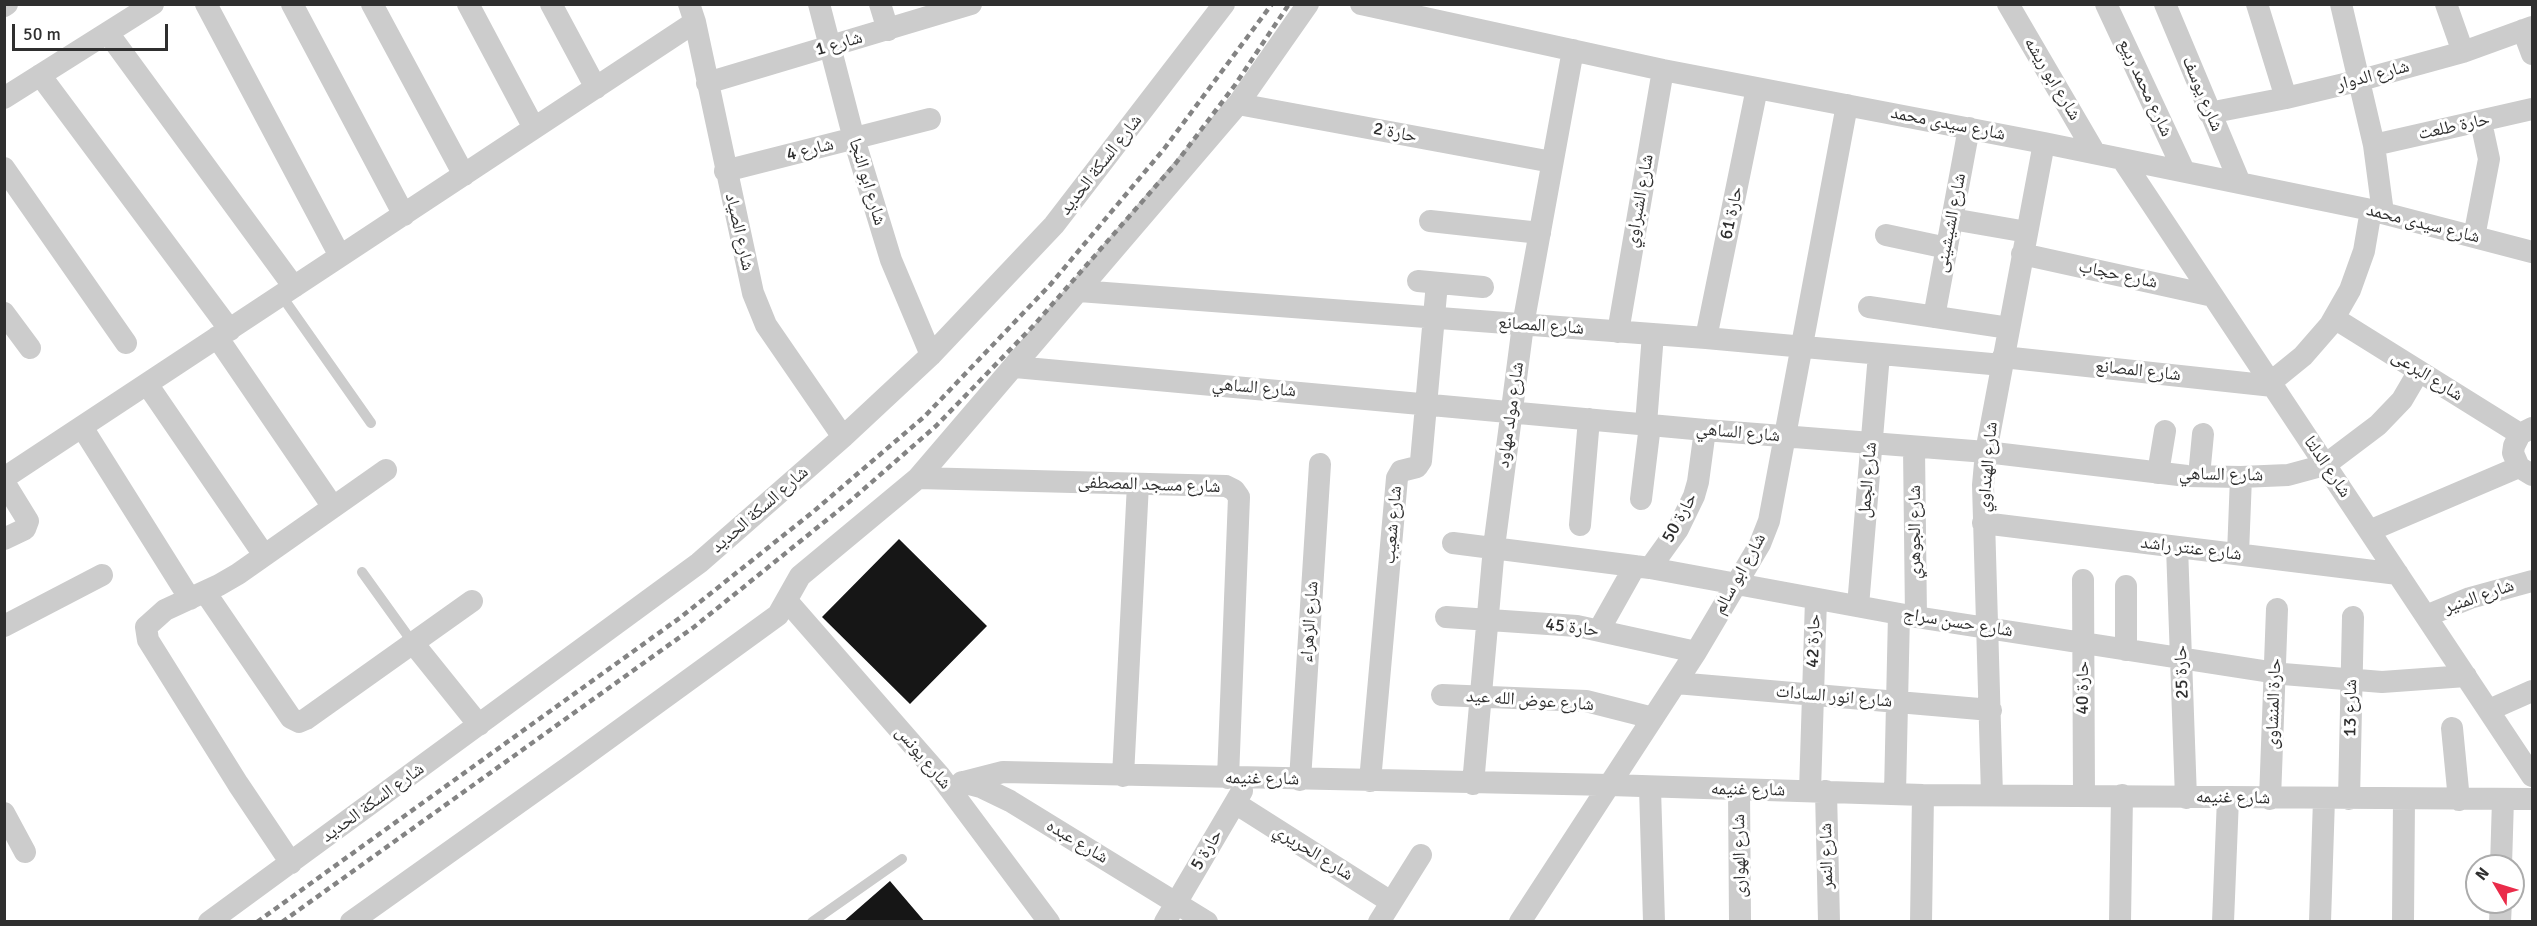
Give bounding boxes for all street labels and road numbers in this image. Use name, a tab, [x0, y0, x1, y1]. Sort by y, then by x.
street label: شارع 1	[813, 27, 865, 61]
street label: شارع ابو ريشه	[2019, 34, 2085, 124]
street label: شارع محمد ربيع	[2113, 36, 2177, 140]
street label: شارع يوسف	[2177, 53, 2227, 135]
street label: شارع الدوار	[2334, 56, 2412, 96]
street label: شارع سيدى محمد	[1889, 102, 2007, 146]
street label: حارة طلعت	[2416, 109, 2492, 145]
street label: شارع السكة الحديد	[1055, 110, 1147, 220]
street label: حارة 2	[1371, 118, 1419, 148]
street label: شارع 4	[784, 134, 836, 166]
street label: شارع ابو النجا	[844, 136, 890, 228]
street label: شارع الشبراوي	[1621, 153, 1659, 249]
street label: شارع الشيشينى	[1931, 172, 1971, 274]
street label: حارة 61	[1716, 184, 1748, 242]
street label: شارع الصياد	[720, 191, 758, 273]
street label: شارع سيدى محمد	[2364, 199, 2482, 249]
street label: شارع حجاب	[2077, 256, 2159, 294]
street label: شارع المصانع	[1497, 312, 1585, 340]
street label: شارع البرعى	[2387, 346, 2467, 406]
street label: شارع المصانع	[2094, 356, 2182, 386]
street label: شارع مولد مهاود	[1493, 361, 1529, 469]
street label: شارع الساهي	[1211, 374, 1297, 402]
street label: شارع الساهي	[1695, 419, 1781, 447]
street label: شارع الهنداوي	[1973, 421, 2003, 513]
street label: شارع الدلتا	[2299, 432, 2355, 502]
street label: شارع الجمل	[1854, 441, 1882, 519]
street label: شارع السكة الحديد	[707, 462, 813, 558]
street label: شارع الساهي	[2179, 463, 2263, 487]
street label: شارع مسجد المصطفى	[1077, 472, 1221, 498]
street label: شارع شعيب	[1379, 485, 1407, 565]
street label: شارع الجوهري	[1904, 485, 1926, 579]
street label: حارة 50	[1658, 489, 1702, 547]
street label: شارع ابو سالم	[1709, 530, 1771, 618]
street label: شارع عنتر راشد	[2139, 532, 2243, 566]
street label: شارع المنير	[2441, 575, 2517, 619]
street label: شارع الزهراء	[1296, 580, 1324, 664]
street label: شارع حسن سراج	[1902, 604, 2014, 642]
street label: حارة 45	[1544, 614, 1600, 642]
street label: حارة 42	[1802, 614, 1826, 668]
street label: حارة 25	[2170, 645, 2194, 699]
street label: حارة المنشاوى	[2262, 658, 2286, 750]
street label: حارة 40	[2072, 661, 2094, 715]
street label: شارع 13	[2340, 679, 2362, 737]
street label: شارع انور السادات	[1775, 681, 1893, 713]
street label: شارع عوض الله عيد	[1465, 686, 1595, 716]
street label: شارع يونس	[890, 722, 956, 794]
street label: شارع السكة الحديد	[317, 758, 429, 848]
street label: شارع غنيمه	[1225, 768, 1299, 790]
street label: شارع غنيمه	[1711, 779, 1785, 801]
street label: شارع غنيمه	[2196, 787, 2270, 809]
street label: شارع الهوارى	[1728, 814, 1752, 898]
street label: شارع عبده	[1042, 815, 1112, 869]
street label: شارع الحريري	[1269, 820, 1357, 886]
street label: شارع النمر	[1816, 823, 1838, 889]
street label: حارة 5	[1186, 826, 1228, 874]

